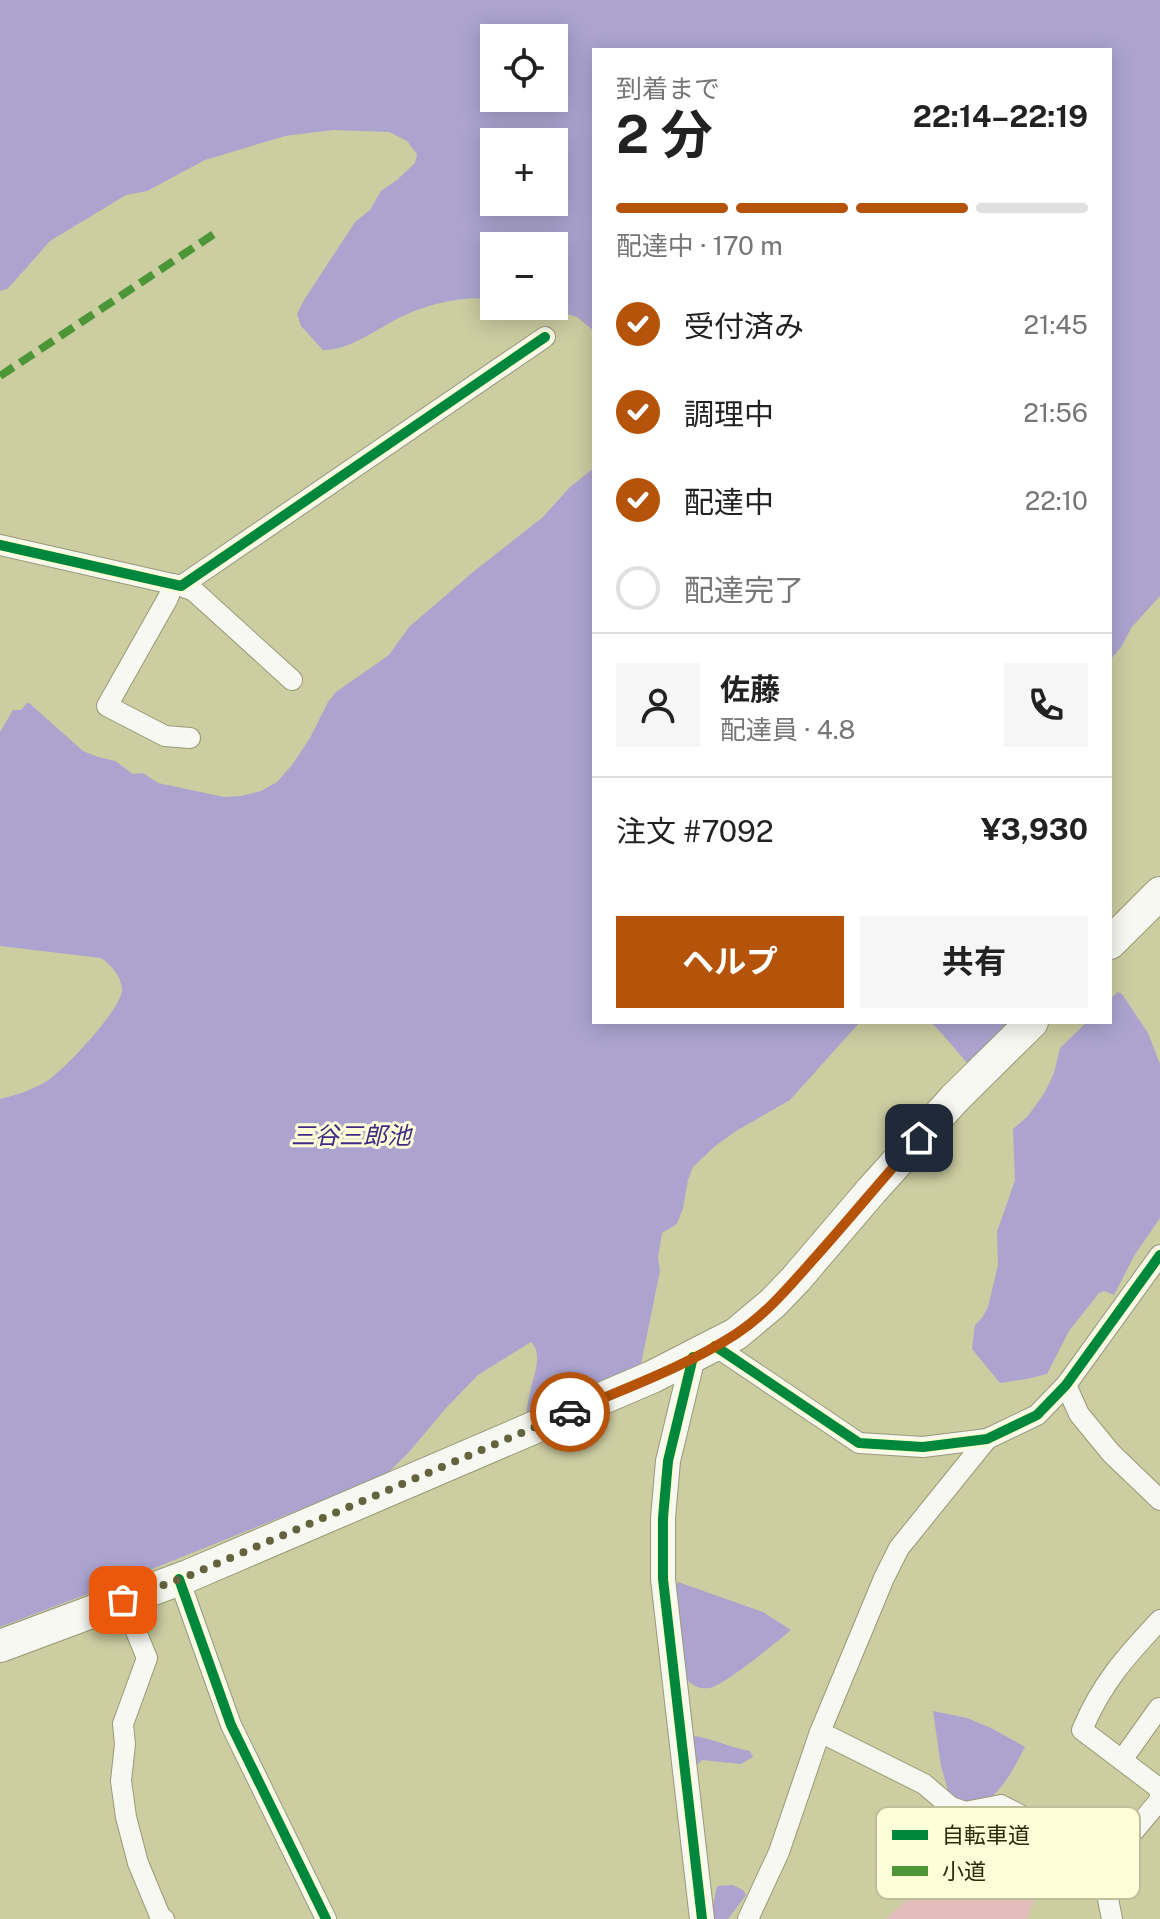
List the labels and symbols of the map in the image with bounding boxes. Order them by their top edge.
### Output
pin [885,1104,953,1172]
water label: 三谷三郎池 [291,1121,413,1149]
courier [530,1372,610,1452]
pin [89,1566,157,1634]
legend [876,1807,1140,1899]
text: 自転車道 [942,1822,1030,1848]
text: 小道 [942,1858,986,1884]

